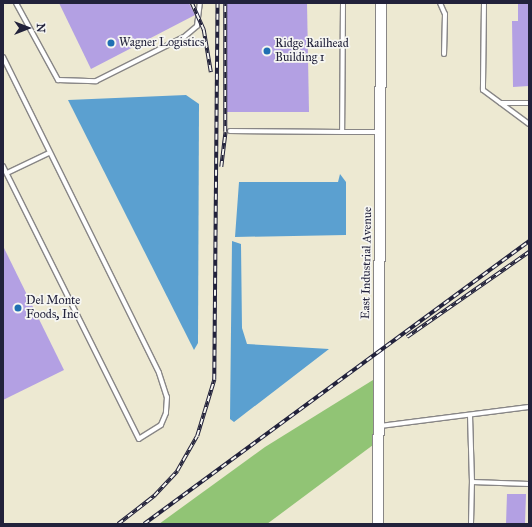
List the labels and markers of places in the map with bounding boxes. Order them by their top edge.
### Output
place label: Wagner Logistics [119,36,204,50]
place label: Ridge Railhead Building 1 [275,37,349,65]
marker: Wagner Logistics [106,38,116,48]
marker: Ridge Railhead Building 1 [262,46,272,56]
place label: Del Monte Foods, Inc [26,294,80,322]
marker: Del Monte Foods, Inc [13,303,23,313]

